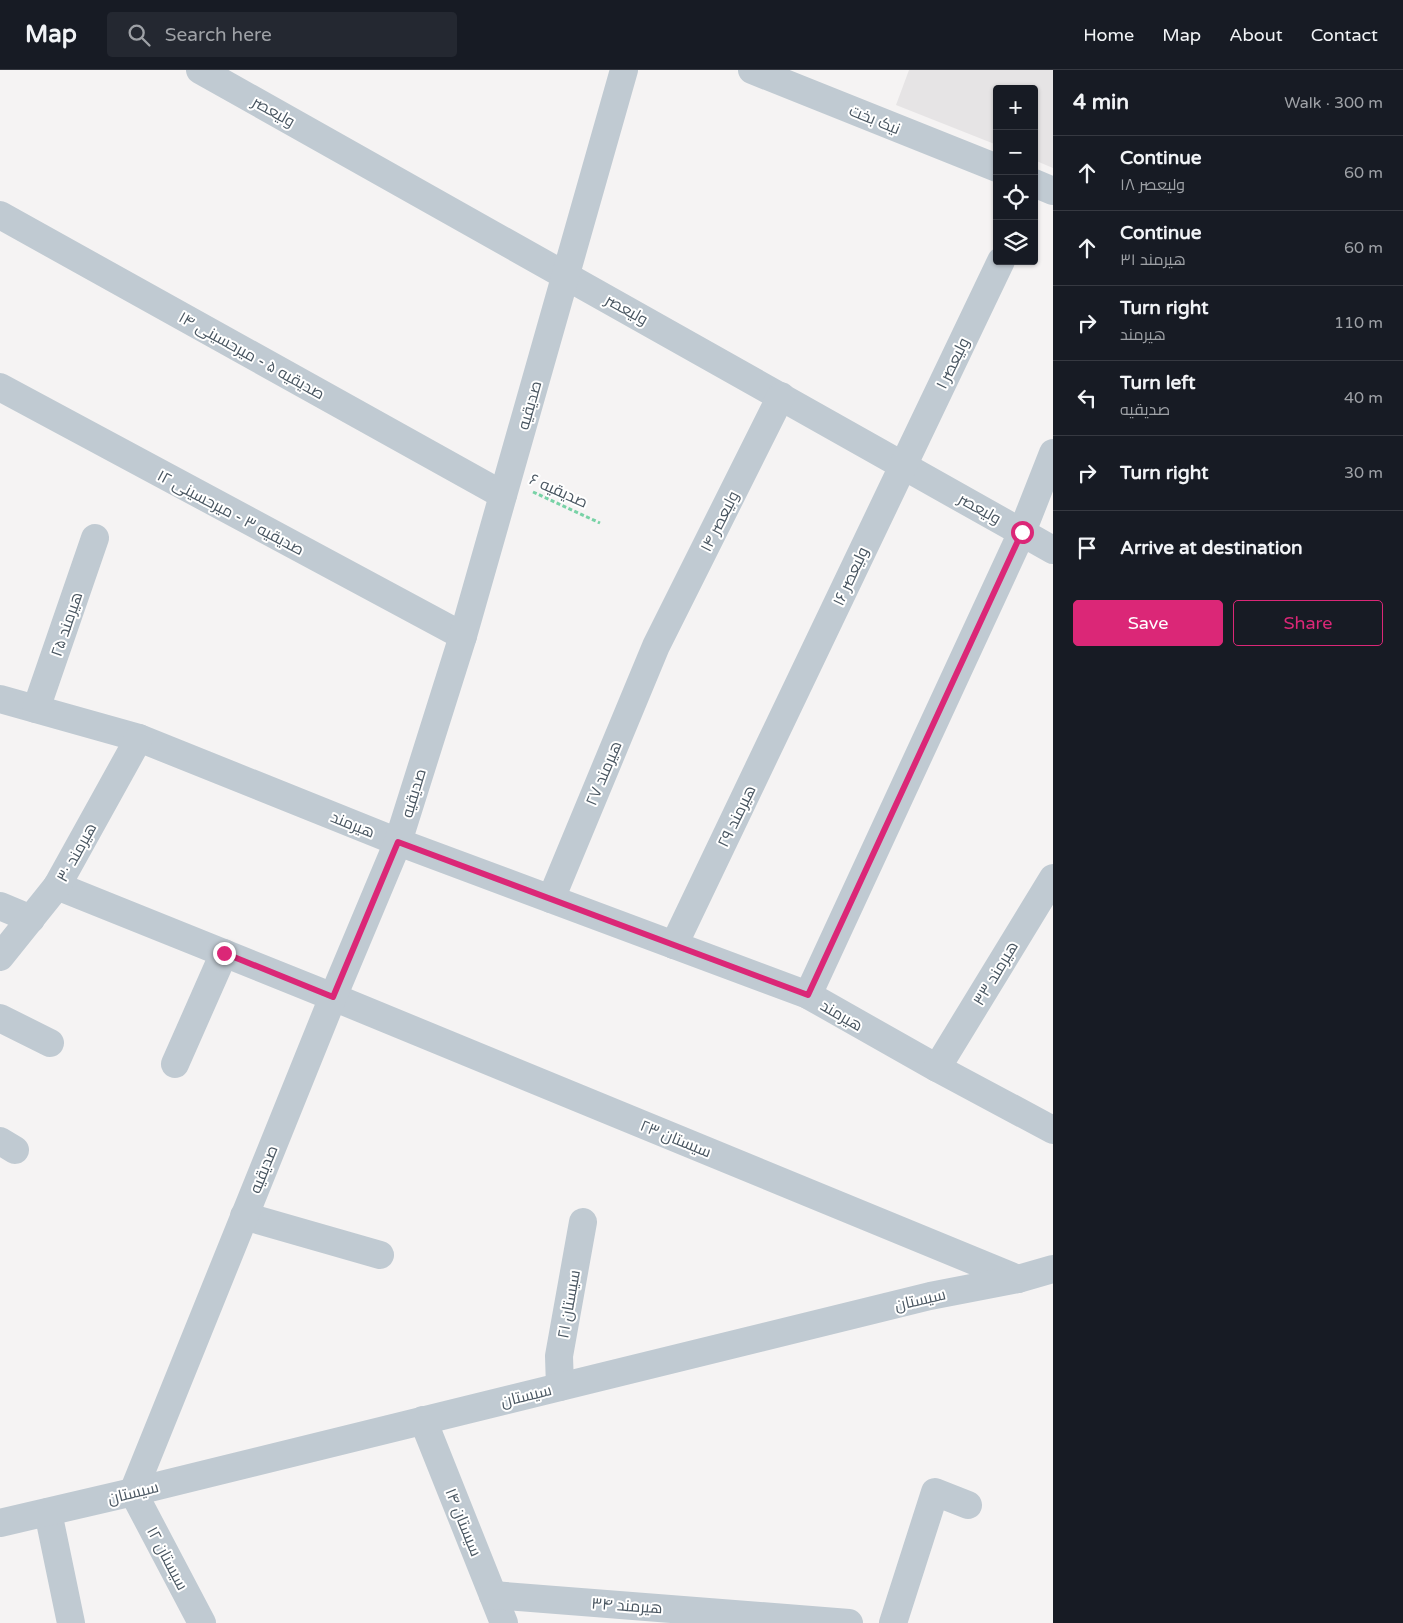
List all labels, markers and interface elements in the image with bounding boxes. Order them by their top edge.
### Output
search box [107,12,457,57]
text: Map [25,20,77,49]
icon: search [125,21,153,49]
text: Search here [165,24,272,46]
text: Home [1083,24,1134,46]
text: Map [1162,24,1201,46]
text: About [1229,24,1283,46]
text: Contact [1311,24,1378,46]
map controls [993,85,1038,265]
button: + [993,85,1038,130]
text: 4 min [1073,90,1129,115]
street label: ولیعصر [248,92,298,132]
text: Walk · 300 m [1284,93,1383,113]
street label: نیک بخت [846,101,903,139]
button: − [993,130,1038,175]
text: Continue [1120,147,1202,169]
icon: ahead [1073,159,1101,187]
text: 60 m [1344,163,1383,183]
button: locate [993,175,1038,220]
text: ولیعصر ۱۸ [1120,175,1185,195]
button: layers [993,220,1038,265]
text: Continue [1120,222,1202,244]
icon: ahead [1073,234,1101,262]
text: 60 m [1344,238,1383,258]
text: هیرمند ۳۱ [1120,250,1186,270]
street label: ولیعصر [601,290,651,330]
text: Turn right [1120,297,1208,319]
street label: صدیقیه ۵ - میرحسینی ۱۴ [175,307,328,404]
icon: right [1073,309,1101,337]
text: 110 m [1334,313,1383,333]
text: هیرمند [1120,325,1166,345]
street label: ولیعصر ۱ [932,334,974,393]
text: Turn left [1120,372,1196,394]
street label: صدیقیه [513,378,546,432]
icon: left [1073,384,1101,412]
text: 40 m [1344,388,1383,408]
text: صدیقیه [1120,400,1170,420]
icon: right [1073,459,1101,487]
text: Turn right [1120,462,1208,484]
text: 30 m [1344,463,1383,483]
street label: صدیقیه ۳ - میرحسینی ۱۲ [154,466,307,560]
street label: صدیقیه ۶ [526,469,591,513]
street label: ولیعصر ۱۴ [696,488,744,555]
street label: ولیعصر [954,489,1004,529]
route start [1011,521,1034,544]
icon: arrive [1073,534,1101,562]
text: Arrive at destination [1120,537,1303,559]
street label: ولیعصر ۱۶ [829,544,873,609]
street label: هیرمند ۲۵ [47,589,87,659]
button: Save [1073,600,1223,646]
button: Share [1233,600,1383,646]
street label: هیرمند ۲۷ [581,738,626,809]
street label: صدیقیه [397,766,431,820]
street label: هیرمند ۲۹ [713,782,761,851]
street label: هیرمند [328,807,378,843]
street label: هیرمند ۳۰ [52,819,101,886]
street label: هیرمند ۳۳ [969,938,1023,1009]
route end [213,942,236,965]
street label: هیرمند [817,996,866,1036]
street label: سیستان ۲۳ [637,1116,714,1162]
street label: صدیقیه [245,1142,283,1196]
street label: سیستان ۲۱ [553,1268,585,1340]
street label: سیستان [893,1284,948,1316]
street label: سیستان [499,1380,554,1412]
street label: سیستان [106,1477,161,1509]
street label: سیستان ۱۴ [440,1485,486,1559]
street label: سیستان ۱۲ [142,1523,192,1594]
street label: هیرمند ۳۴ [591,1594,663,1618]

